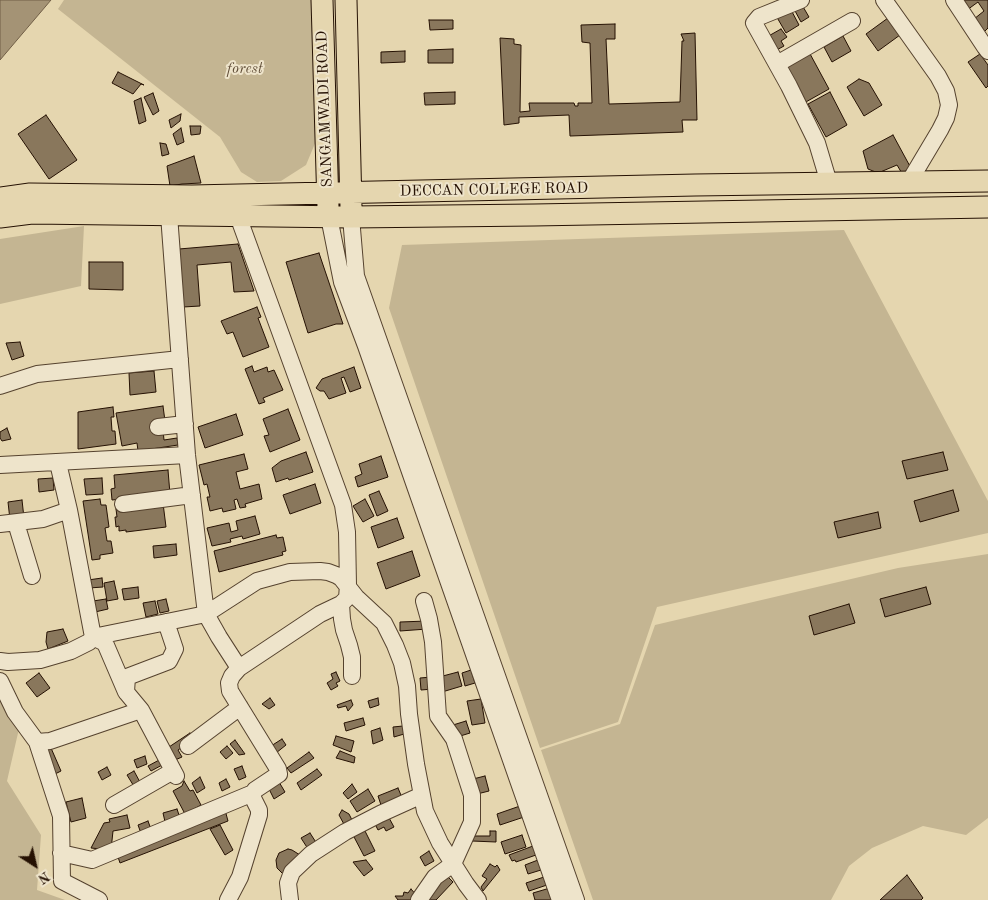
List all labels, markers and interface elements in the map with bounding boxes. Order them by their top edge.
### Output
street label: SANGAMWADI ROAD [313,30,337,188]
park label: forest [227,60,263,78]
street label: DECCAN COLLEGE ROAD [400,179,588,201]
north arrow [10,840,60,890]
text: N [35,868,52,886]

